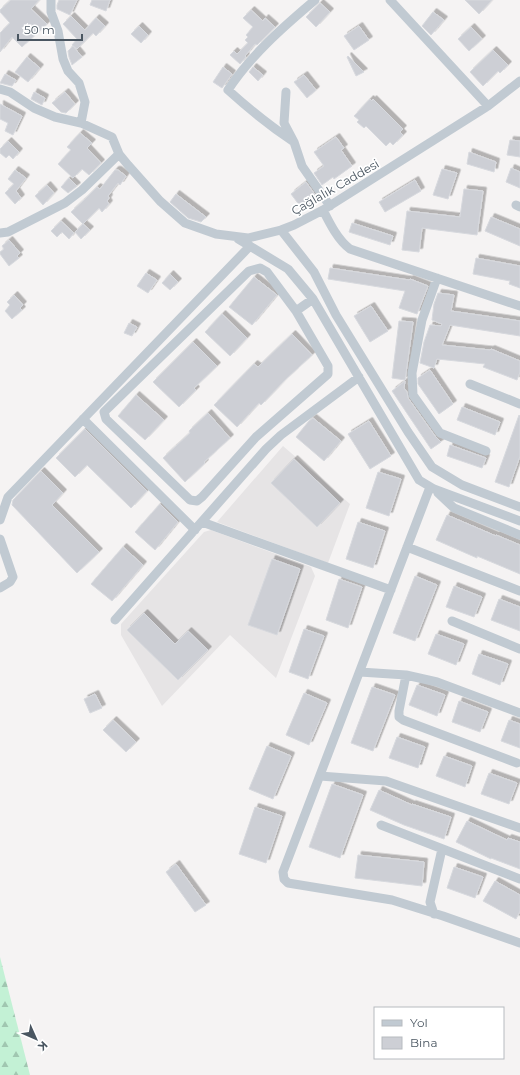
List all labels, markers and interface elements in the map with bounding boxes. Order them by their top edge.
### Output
scale bar [18,16,82,42]
text: 50 m [24,22,55,37]
street label: Çağlalık Caddesi [288,156,382,218]
legend [374,1007,504,1059]
text: Yol [410,1015,428,1030]
north arrow [16,1019,56,1059]
text: Bina [410,1035,437,1050]
text: K [35,1038,51,1055]

